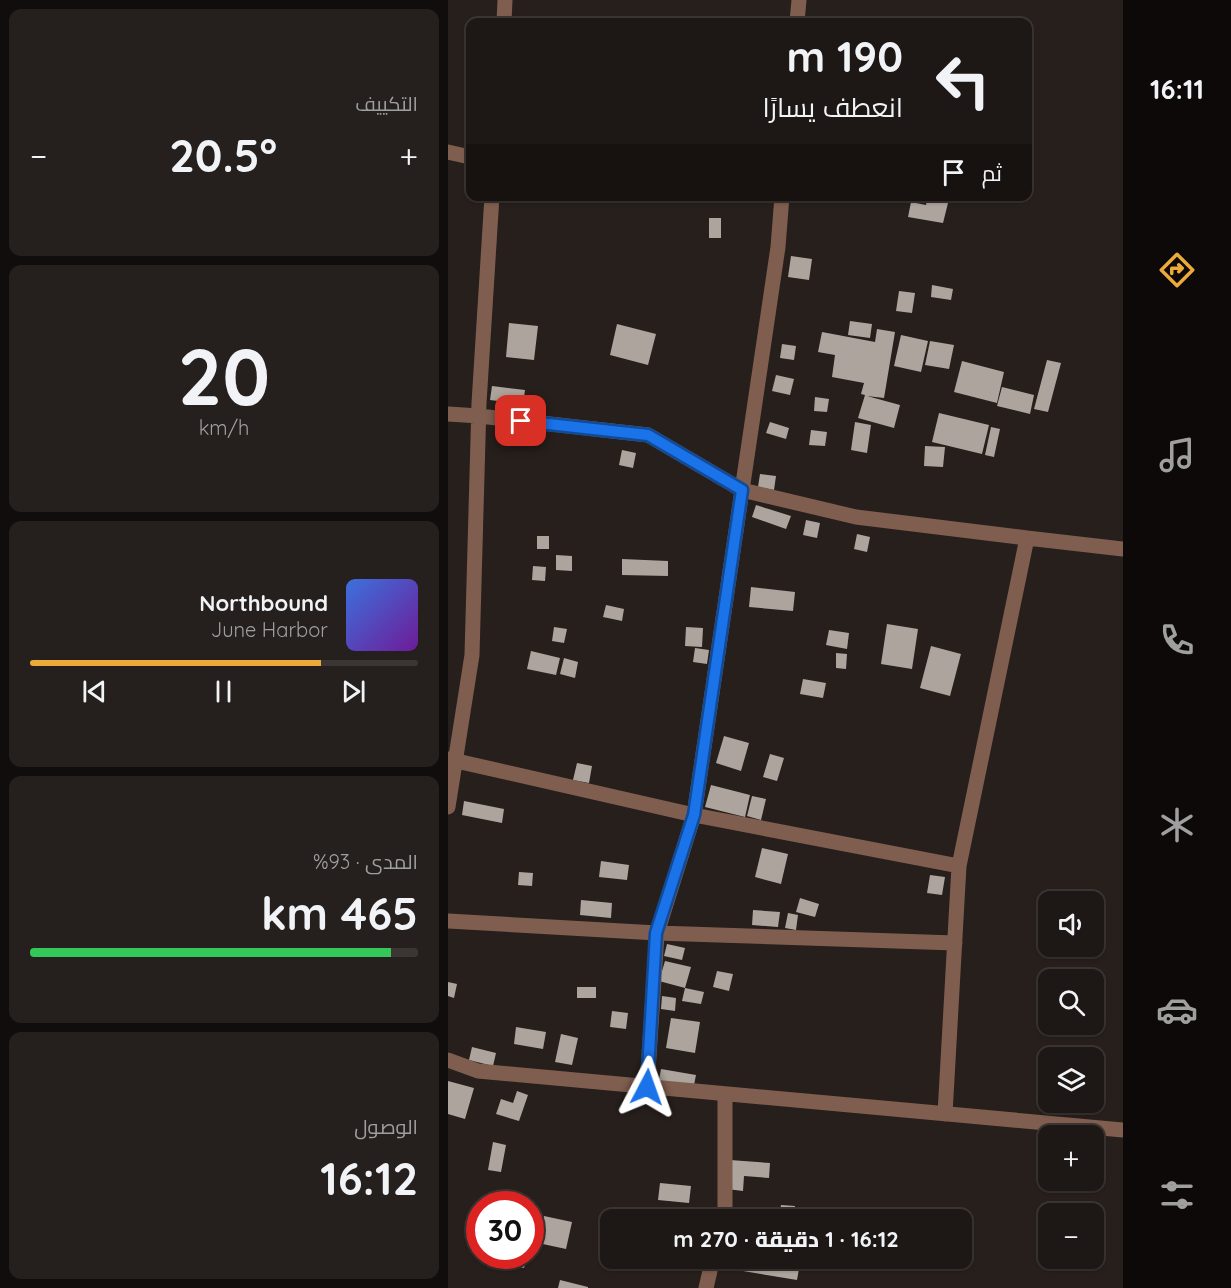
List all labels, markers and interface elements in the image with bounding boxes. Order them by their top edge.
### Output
text: 190 m [787,30,903,83]
icon: left [924,42,1002,120]
text: 16:11 [1150,72,1204,106]
text: انعطف يسارًا [763,90,903,124]
text: التكييف [355,91,418,116]
text: 20.5° [169,127,277,183]
text: − [30,135,47,176]
text: + [399,135,418,176]
icon: arrive [937,156,970,189]
text: ثم [982,159,1002,187]
icon: directions [1156,249,1198,291]
text: 20 [178,327,270,425]
pin [495,395,546,446]
icon: arrive [504,404,537,437]
text: km/h [199,415,249,440]
icon: music [1156,434,1198,476]
text: Northbound [199,589,328,617]
text: June Harbor [211,617,328,642]
icon: phone [1156,619,1198,661]
icon: previous [78,675,111,708]
icon: pause [207,675,240,708]
icon: next [337,675,370,708]
icon: climate [1156,804,1198,846]
text: المدى · 93% [313,849,418,874]
text: 465 km [261,885,418,941]
map controls [1038,891,1104,1269]
button: sound [1038,891,1104,957]
button: search [1038,969,1104,1035]
icon: car [1156,989,1198,1031]
button: layers [1038,1047,1104,1113]
position arrow [615,1055,679,1119]
text: الوصول [354,1114,418,1139]
button: + [1038,1125,1104,1191]
text: 16:12 [320,1150,418,1206]
icon: filters [1156,1174,1198,1216]
speed limit sign: 30 [466,1191,544,1269]
button: − [1038,1203,1104,1269]
text: 16:12 · 1 دقيقة · 270 m [673,1225,899,1253]

